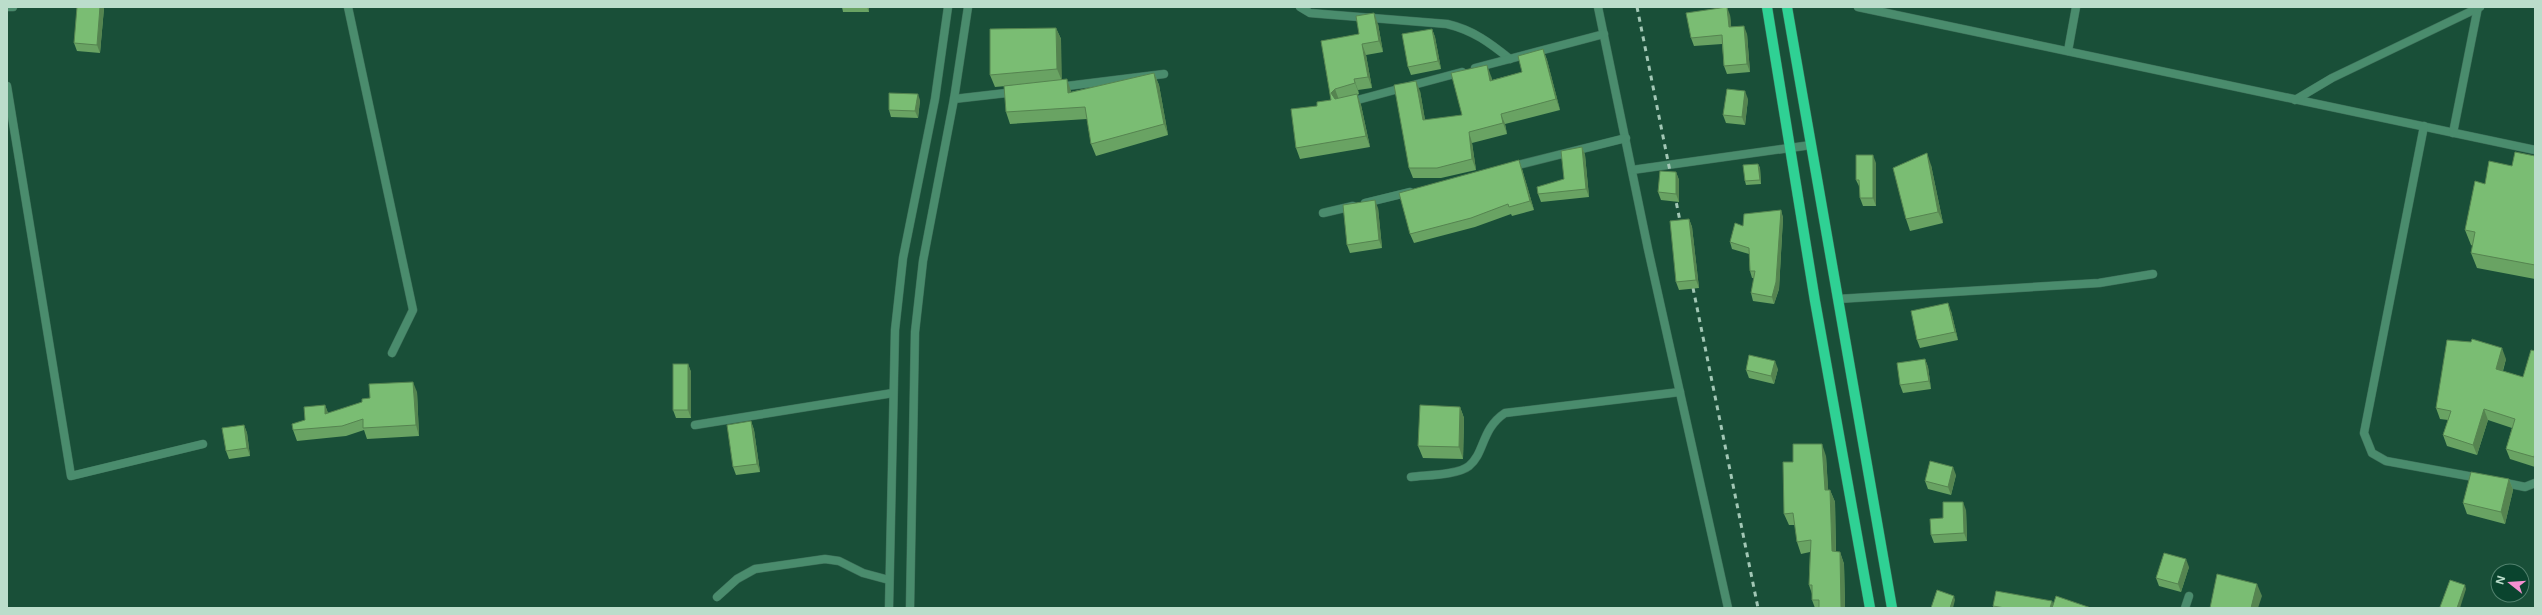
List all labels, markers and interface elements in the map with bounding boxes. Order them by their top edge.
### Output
north arrow [2490,563,2530,603]
text: N [2493,574,2508,586]

